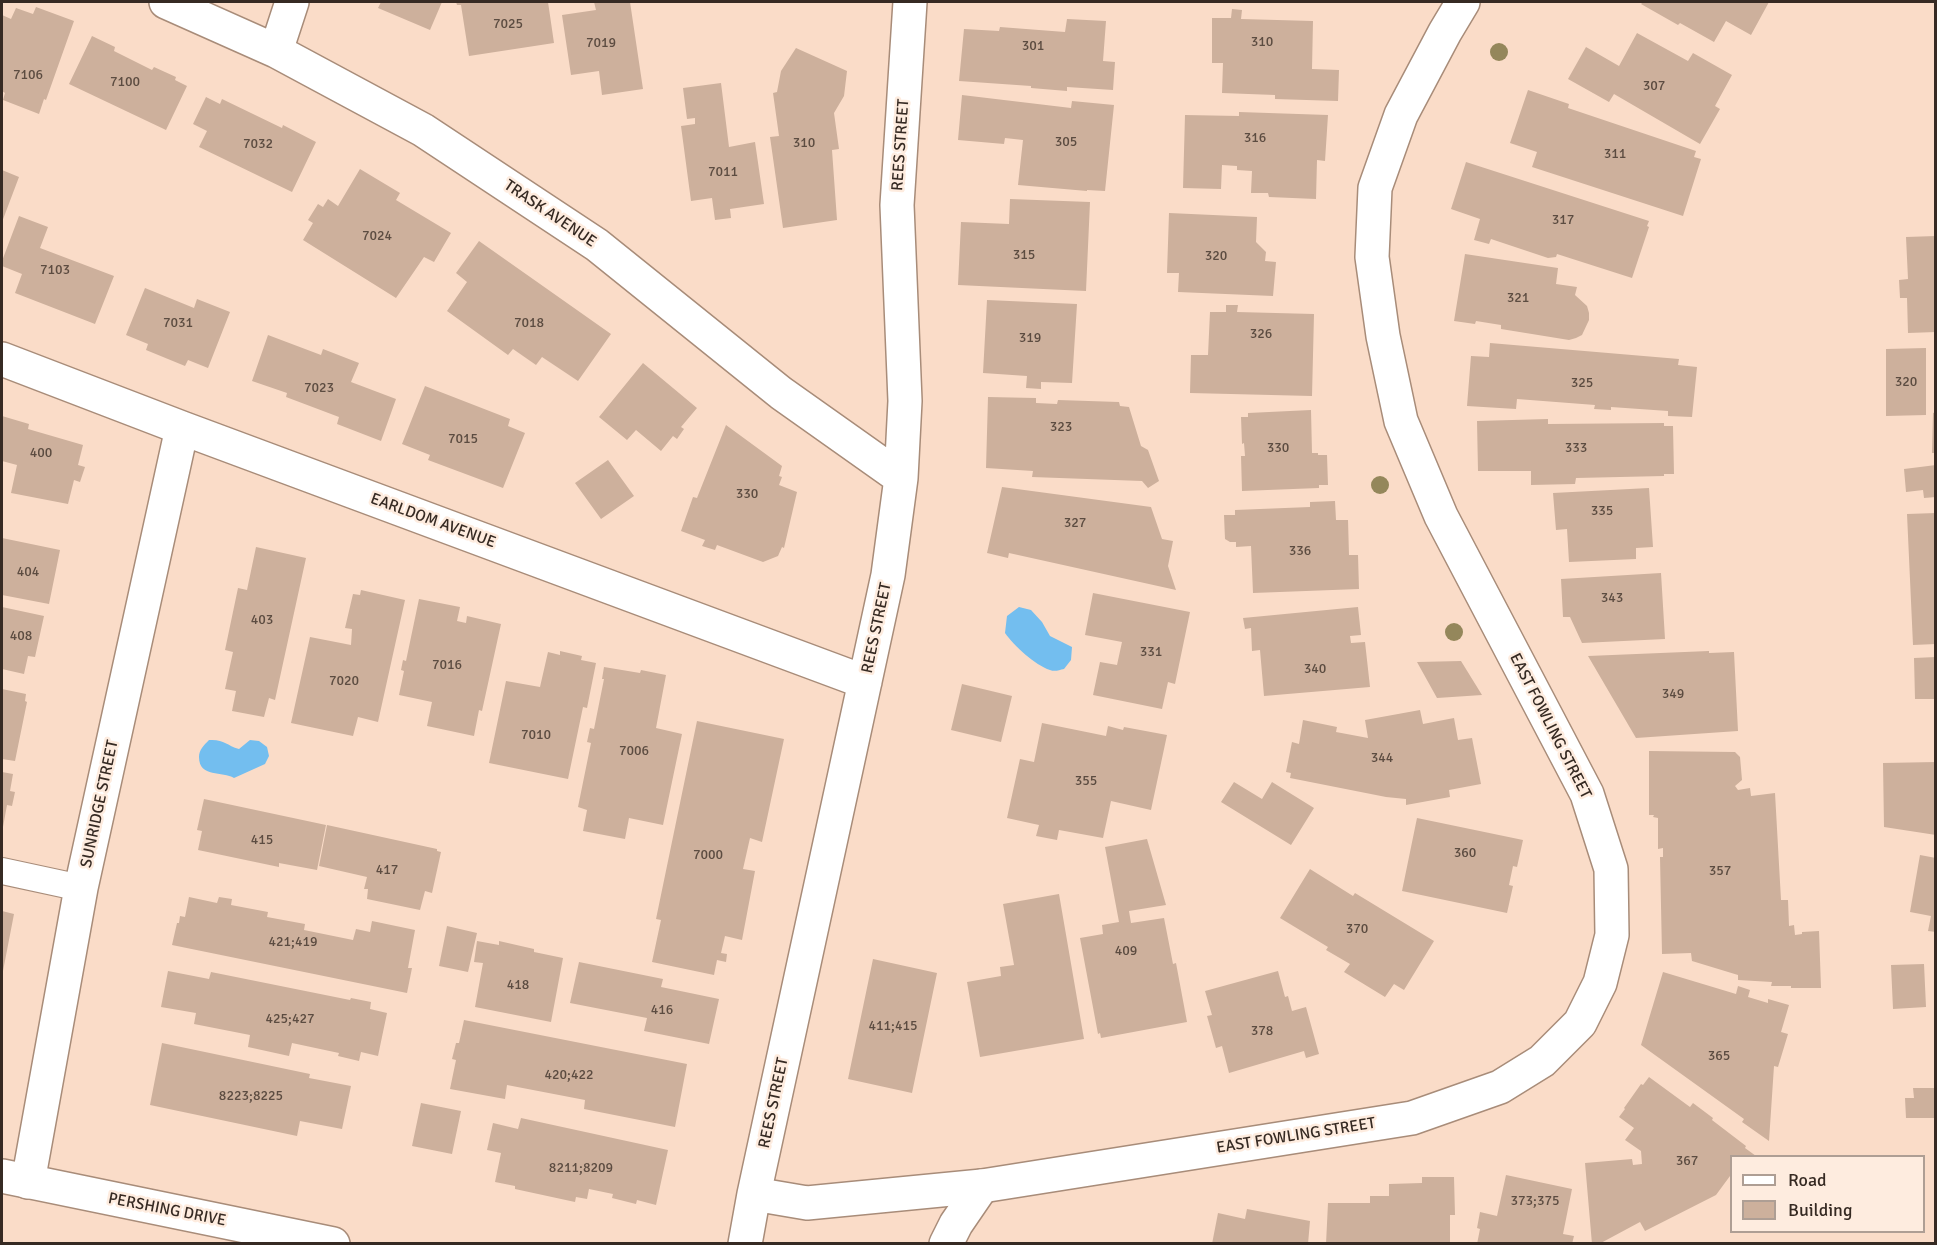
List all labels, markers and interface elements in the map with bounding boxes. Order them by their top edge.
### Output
house number: 7025 [493,16,523,32]
house number: 310 [1251,34,1273,50]
house number: 7019 [586,35,616,51]
house number: 301 [1022,38,1044,54]
house number: 7106 [13,67,43,83]
house number: 7100 [110,74,140,90]
house number: 307 [1643,78,1665,94]
street label: REES STREET [888,98,914,192]
house number: 316 [1244,130,1266,146]
house number: 305 [1055,134,1077,150]
house number: 310 [793,135,815,151]
house number: 7032 [243,136,273,152]
house number: 311 [1604,146,1626,162]
house number: 7011 [708,164,738,180]
street label: TRASK AVENUE [500,176,600,252]
house number: 317 [1552,212,1574,228]
house number: 7024 [362,228,392,244]
house number: 315 [1013,247,1035,263]
house number: 320 [1205,248,1227,264]
house number: 7103 [40,262,70,278]
house number: 321 [1507,290,1529,306]
house number: 7031 [163,315,193,331]
house number: 7018 [514,315,544,331]
house number: 326 [1250,326,1272,342]
house number: 319 [1019,330,1041,346]
house number: 320 [1895,374,1917,390]
house number: 325 [1571,375,1593,391]
house number: 7023 [304,380,334,396]
house number: 323 [1050,419,1072,435]
house number: 7015 [448,431,478,447]
house number: 330 [1267,440,1289,456]
house number: 333 [1565,440,1587,456]
house number: 400 [30,445,52,461]
house number: 330 [736,486,758,502]
street label: EARLDOM AVENUE [368,489,498,553]
house number: 335 [1591,503,1613,519]
house number: 327 [1064,515,1086,531]
house number: 336 [1289,543,1311,559]
house number: 404 [17,564,39,580]
street label: REES STREET [858,581,896,675]
house number: 343 [1601,590,1623,606]
house number: 403 [251,612,273,628]
house number: 408 [10,628,32,644]
house number: 331 [1140,644,1162,660]
street label: EAST FOWLING STREET [1505,650,1595,802]
house number: 7016 [432,657,462,673]
house number: 340 [1304,661,1326,677]
house number: 7020 [329,673,359,689]
house number: 349 [1662,686,1684,702]
house number: 7010 [521,727,551,743]
street label: SUNRIDGE STREET [77,738,123,870]
house number: 7006 [619,743,649,759]
house number: 344 [1371,750,1393,766]
house number: 355 [1075,773,1097,789]
house number: 415 [251,832,273,848]
house number: 360 [1454,845,1476,861]
house number: 7000 [693,847,723,863]
house number: 417 [376,862,398,878]
house number: 357 [1709,863,1731,879]
house number: 370 [1346,921,1368,937]
house number: 421;419 [268,934,318,950]
house number: 409 [1115,943,1137,959]
house number: 418 [507,977,529,993]
house number: 416 [651,1002,673,1018]
house number: 425;427 [265,1011,315,1027]
house number: 411;415 [868,1018,918,1034]
house number: 378 [1251,1023,1273,1039]
house number: 365 [1708,1048,1730,1064]
street label: REES STREET [755,1056,793,1150]
house number: 420;422 [544,1067,594,1083]
house number: 8223;8225 [219,1088,283,1104]
street label: EAST FOWLING STREET [1215,1114,1377,1158]
house number: 367 [1676,1153,1698,1169]
legend [1730,1155,1925,1233]
house number: 8211;8209 [549,1160,613,1176]
text: Road [1788,1169,1827,1191]
street label: PERSHING DRIVE [106,1189,228,1231]
house number: 373;375 [1510,1193,1560,1209]
text: Building [1788,1199,1852,1221]

